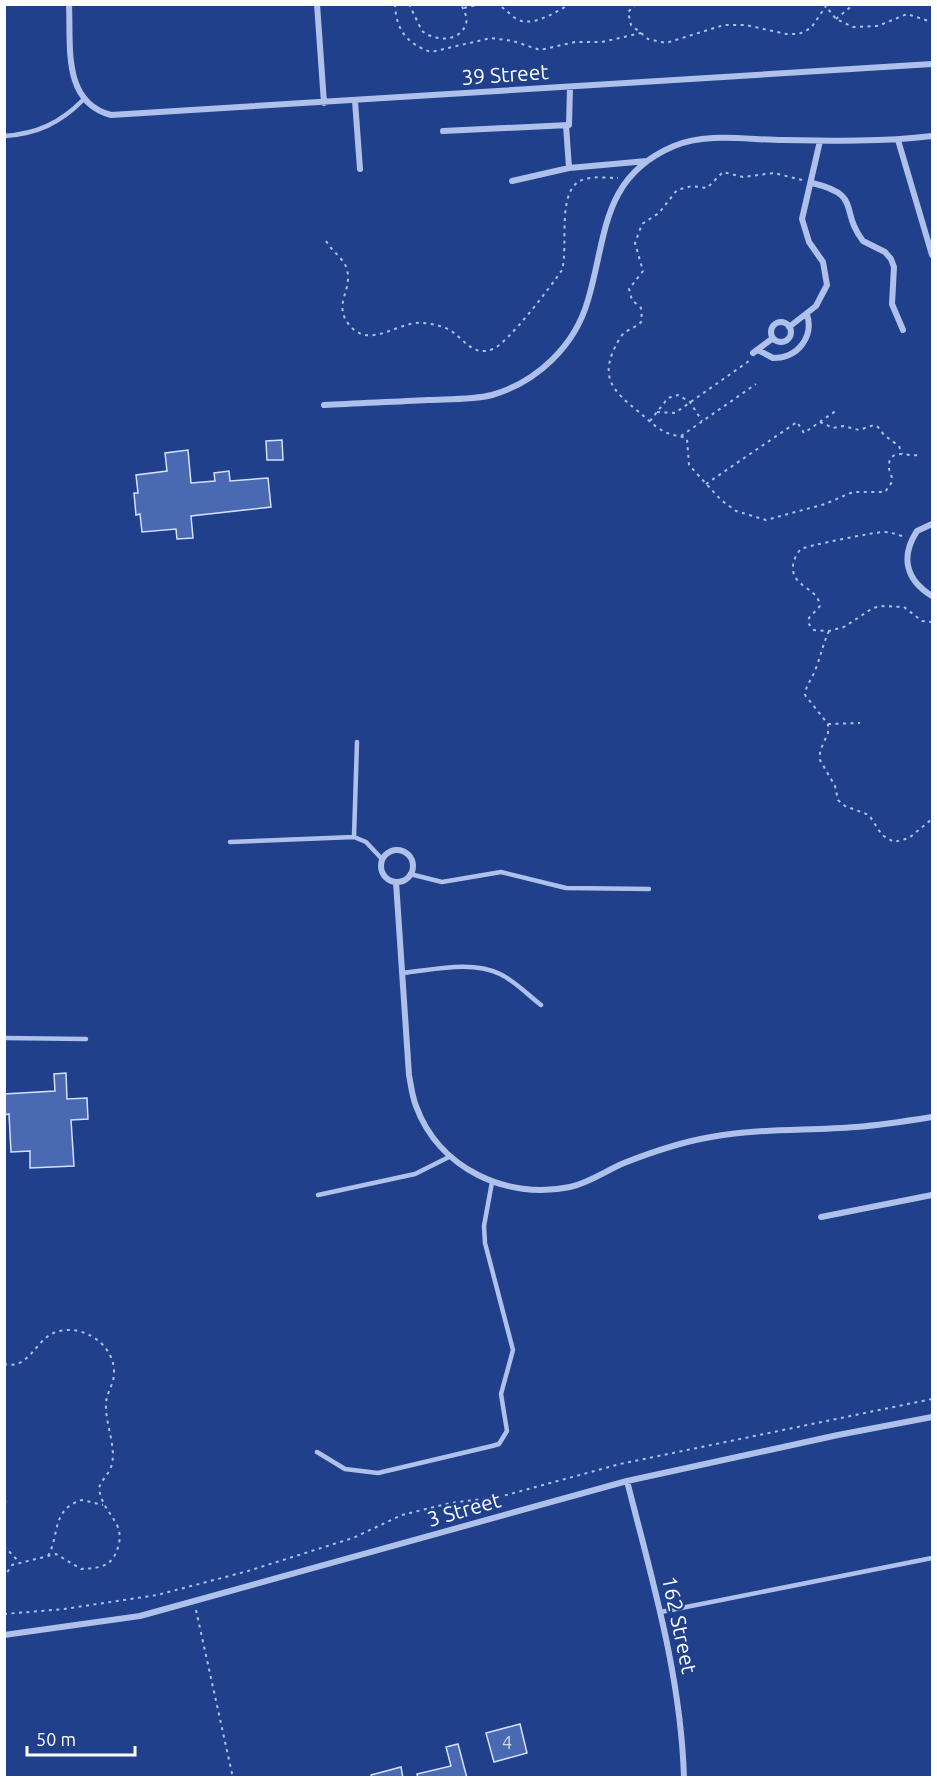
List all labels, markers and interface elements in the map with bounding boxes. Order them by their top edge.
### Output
street label: 39 Street [461,59,549,89]
street label: 3 Street [424,1487,503,1531]
street label: 162 Street [658,1574,702,1676]
scale bar [27,1719,135,1757]
text: 50 m [36,1729,76,1749]
house number: 4 [502,1732,512,1752]

